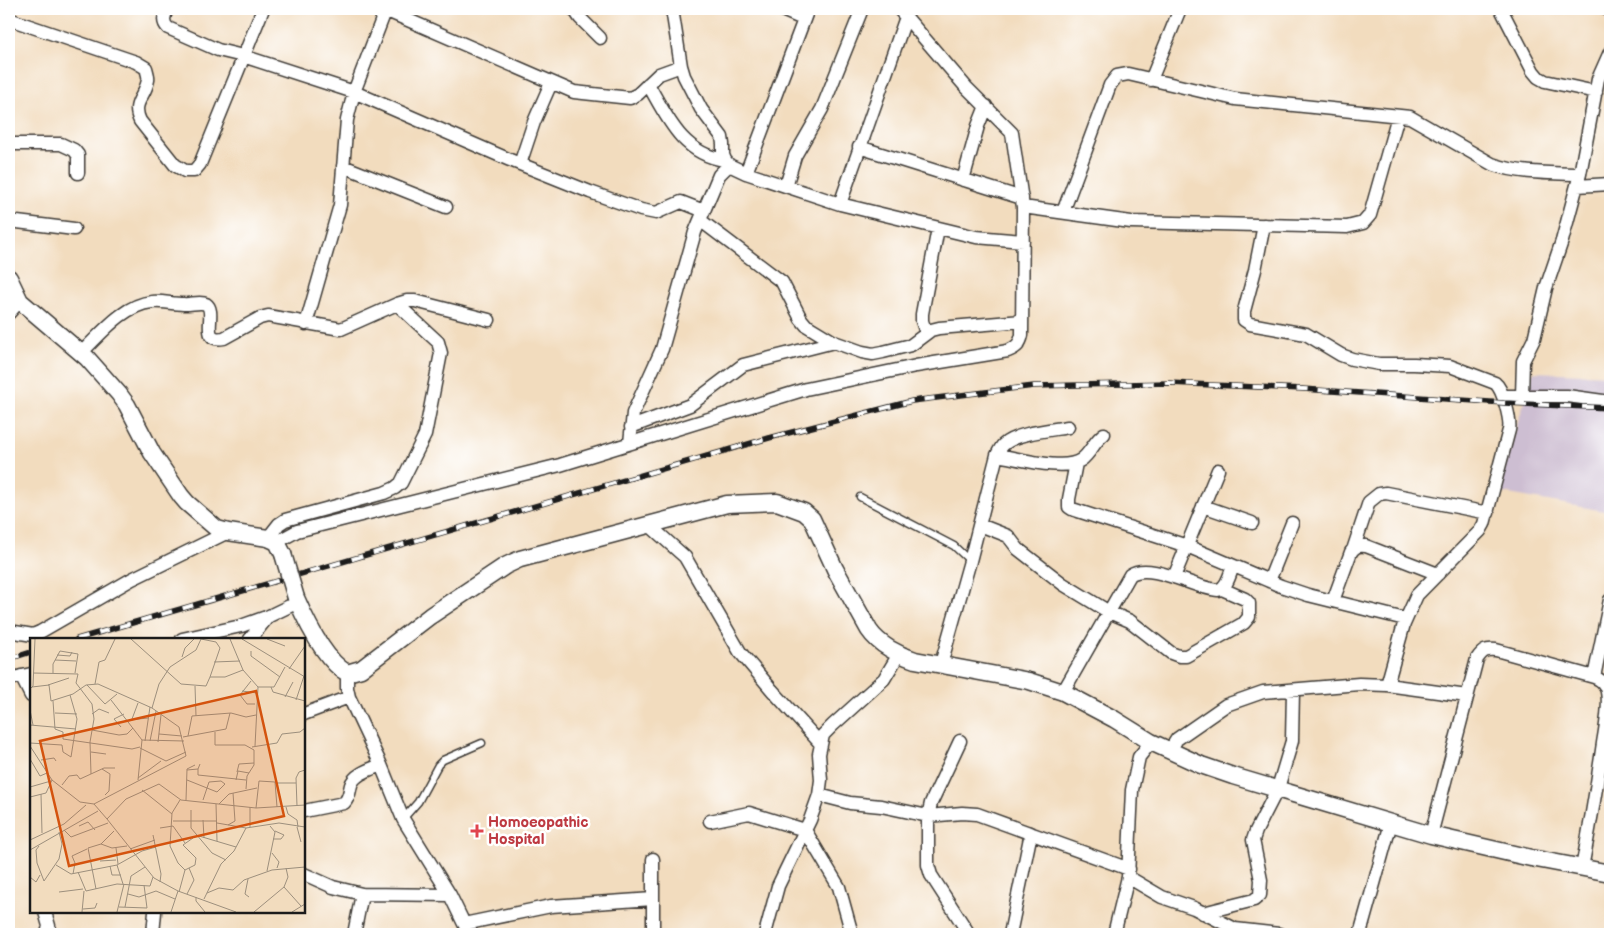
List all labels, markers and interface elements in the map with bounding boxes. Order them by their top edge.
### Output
inset map [30,638,305,913]
place label: Homoeopathic Hospital [488,813,588,849]
marker: Homoeopathic Hospital [470,824,484,838]

